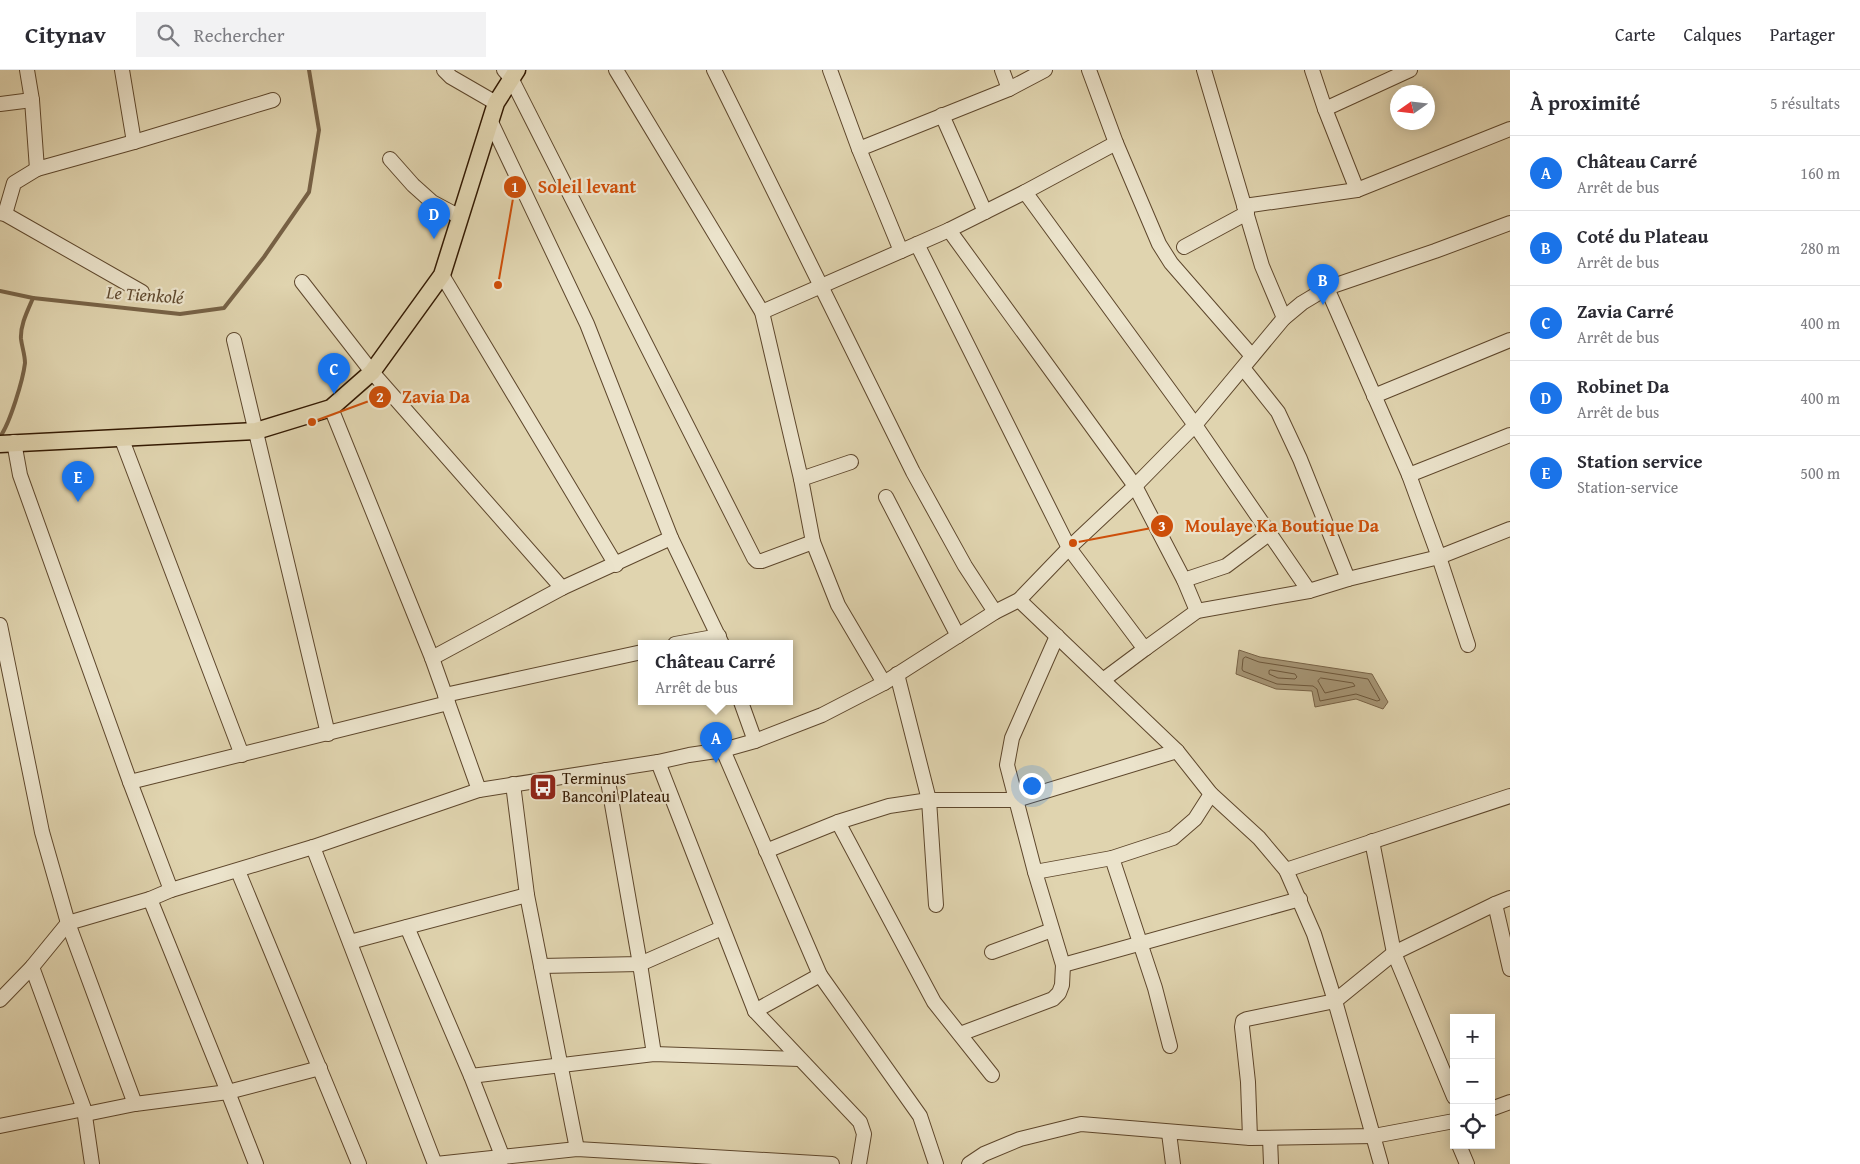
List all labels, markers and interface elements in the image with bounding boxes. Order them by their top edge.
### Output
search box [136,12,486,57]
text: Citynav [25,17,106,52]
icon: search [154,21,182,49]
text: Rechercher [194,21,285,49]
text: Carte [1615,21,1656,48]
text: Calques [1684,21,1742,48]
text: Partager [1770,21,1835,48]
north arrow [1390,85,1435,130]
text: À proximité [1530,87,1640,118]
text: 5 résultats [1770,91,1840,115]
text: Château Carré [1577,147,1697,175]
text: A [1541,161,1551,185]
text: 160 m [1800,161,1840,185]
callout: Soleil levant [502,170,646,203]
text: Soleil levant [538,173,636,200]
text: Arrêt de bus [1577,175,1659,199]
text: 1 [511,176,519,197]
pin: D [418,198,450,239]
text: Coté du Plateau [1577,222,1708,250]
text: B [1541,236,1551,260]
text: 280 m [1800,236,1840,260]
text: Arrêt de bus [1577,250,1659,274]
pin: B [1307,264,1339,305]
water label: Le Tienkolé [105,278,185,311]
text: Zavia Carré [1577,297,1674,325]
text: C [1541,311,1551,335]
text: 400 m [1800,311,1840,335]
text: Arrêt de bus [1577,325,1659,349]
pin: C [318,353,350,394]
text: Robinet Da [1577,372,1669,400]
callout: Zavia Da [367,380,480,413]
text: Zavia Da [402,383,471,410]
text: 2 [376,386,384,407]
text: D [1541,386,1551,410]
text: 400 m [1800,386,1840,410]
text: Arrêt de bus [1577,400,1659,424]
text: Station service [1577,447,1702,475]
pin: E [62,461,94,502]
text: E [1542,461,1550,485]
text: 500 m [1800,461,1840,485]
text: Station-service [1577,475,1678,499]
callout: Moulaye Ka Boutique Da [1150,509,1389,542]
text: Moulaye Ka Boutique Da [1185,512,1380,539]
text: 3 [1158,515,1166,536]
popup [638,640,793,705]
text: Château Carré [655,647,776,675]
text: Arrêt de bus [655,675,738,699]
pin: A [700,722,732,763]
place label: Terminus Banconi Plateau [562,766,670,808]
bus stop icon: Terminus Banconi Plateau [528,772,558,802]
your location [1019,773,1045,799]
map controls [1450,1014,1495,1149]
button: + [1450,1014,1495,1059]
button: − [1450,1059,1495,1104]
button: locate [1450,1104,1495,1149]

